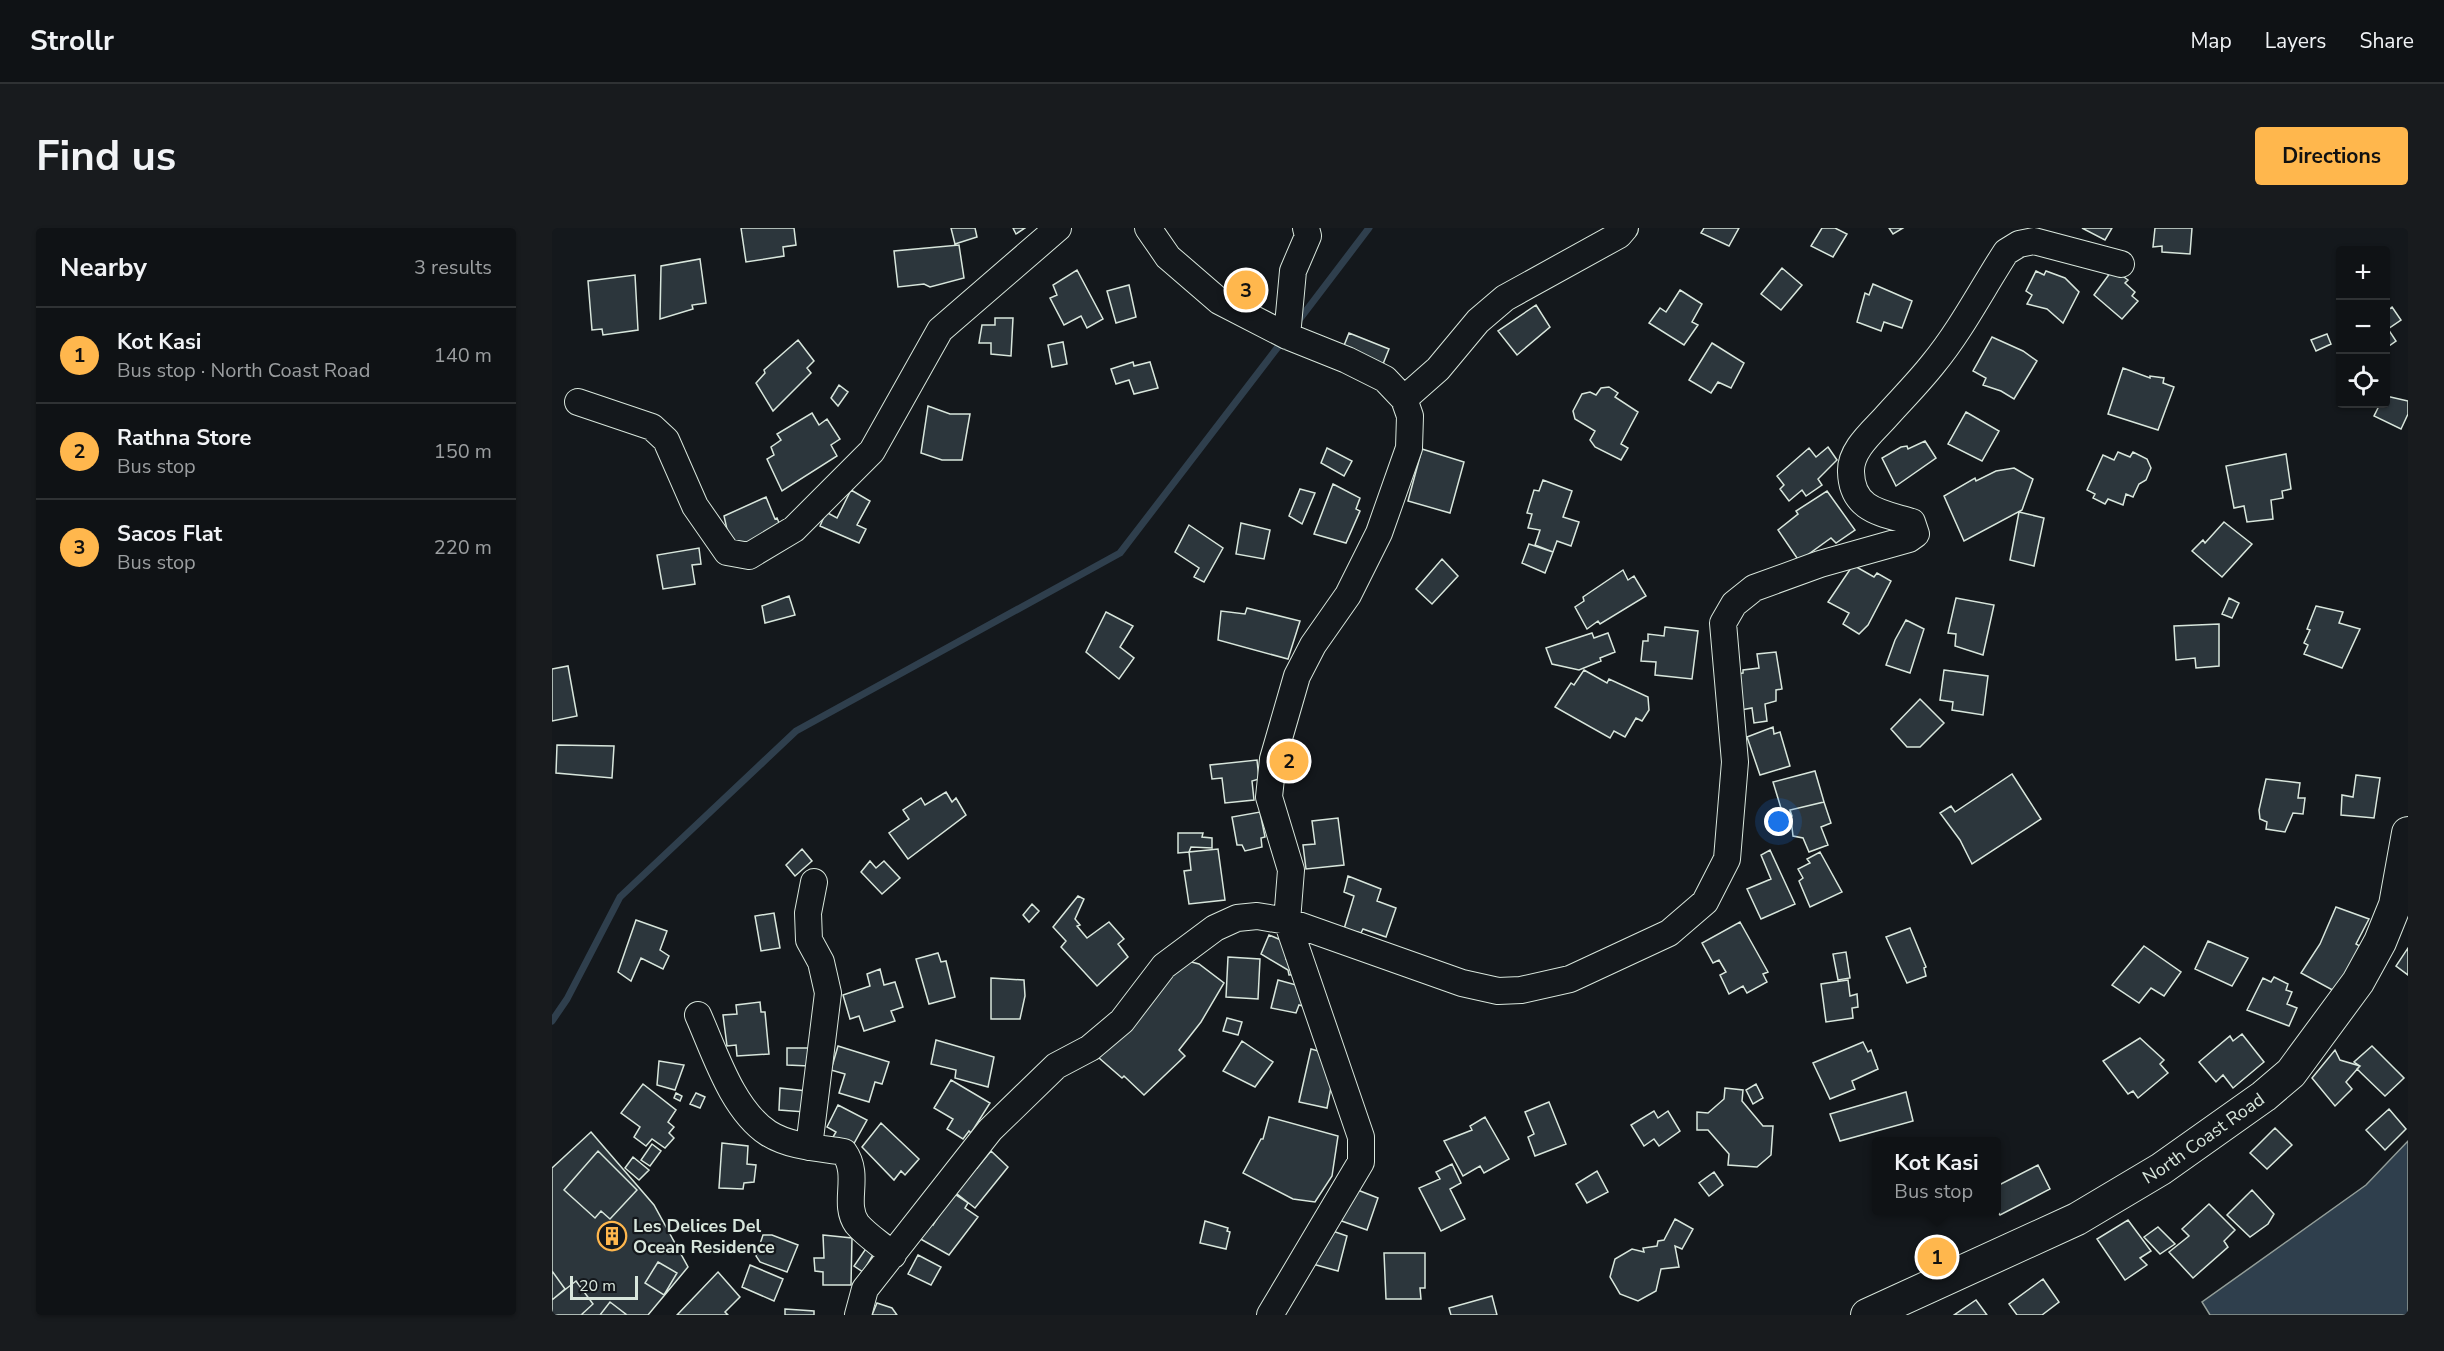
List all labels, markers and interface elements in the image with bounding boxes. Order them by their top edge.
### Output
text: Strollr [30,22,114,60]
text: Map [2190,27,2232,55]
text: Layers [2265,27,2326,55]
text: Share [2359,27,2414,55]
button: Directions [2255,127,2408,185]
text: Find us [36,128,176,185]
map controls [2336,246,2390,408]
button: + [2336,246,2390,300]
text: Nearby [60,250,147,285]
text: 3 results [414,254,492,281]
pin: 3 [1226,268,1266,312]
button: − [2336,300,2390,354]
text: Kot Kasi [117,327,201,357]
text: 1 [74,342,86,369]
text: 140 m [434,342,492,369]
button: locate [2336,354,2390,408]
text: Bus stop · North Coast Road [117,357,370,384]
text: Rathna Store [117,423,251,453]
text: 2 [74,438,86,465]
text: 150 m [434,438,492,465]
text: Bus stop [117,453,196,480]
text: Sacos Flat [117,519,222,549]
text: 3 [74,534,86,561]
text: 220 m [434,534,492,561]
text: Bus stop [117,549,196,576]
pin: 2 [1270,738,1308,784]
your location [1764,807,1793,836]
street label: North Coast Road [2138,1087,2269,1189]
popup [1872,1137,2001,1215]
text: Kot Kasi [1894,1148,1979,1178]
text: Bus stop [1894,1178,1973,1205]
place label: Les Delices Del Ocean Residence [633,1214,775,1259]
building icon: Les Delices Del Ocean Residence [596,1220,628,1252]
pin: 1 [1918,1234,1956,1280]
scale bar [570,1273,638,1300]
text: 20 m [579,1275,616,1297]

